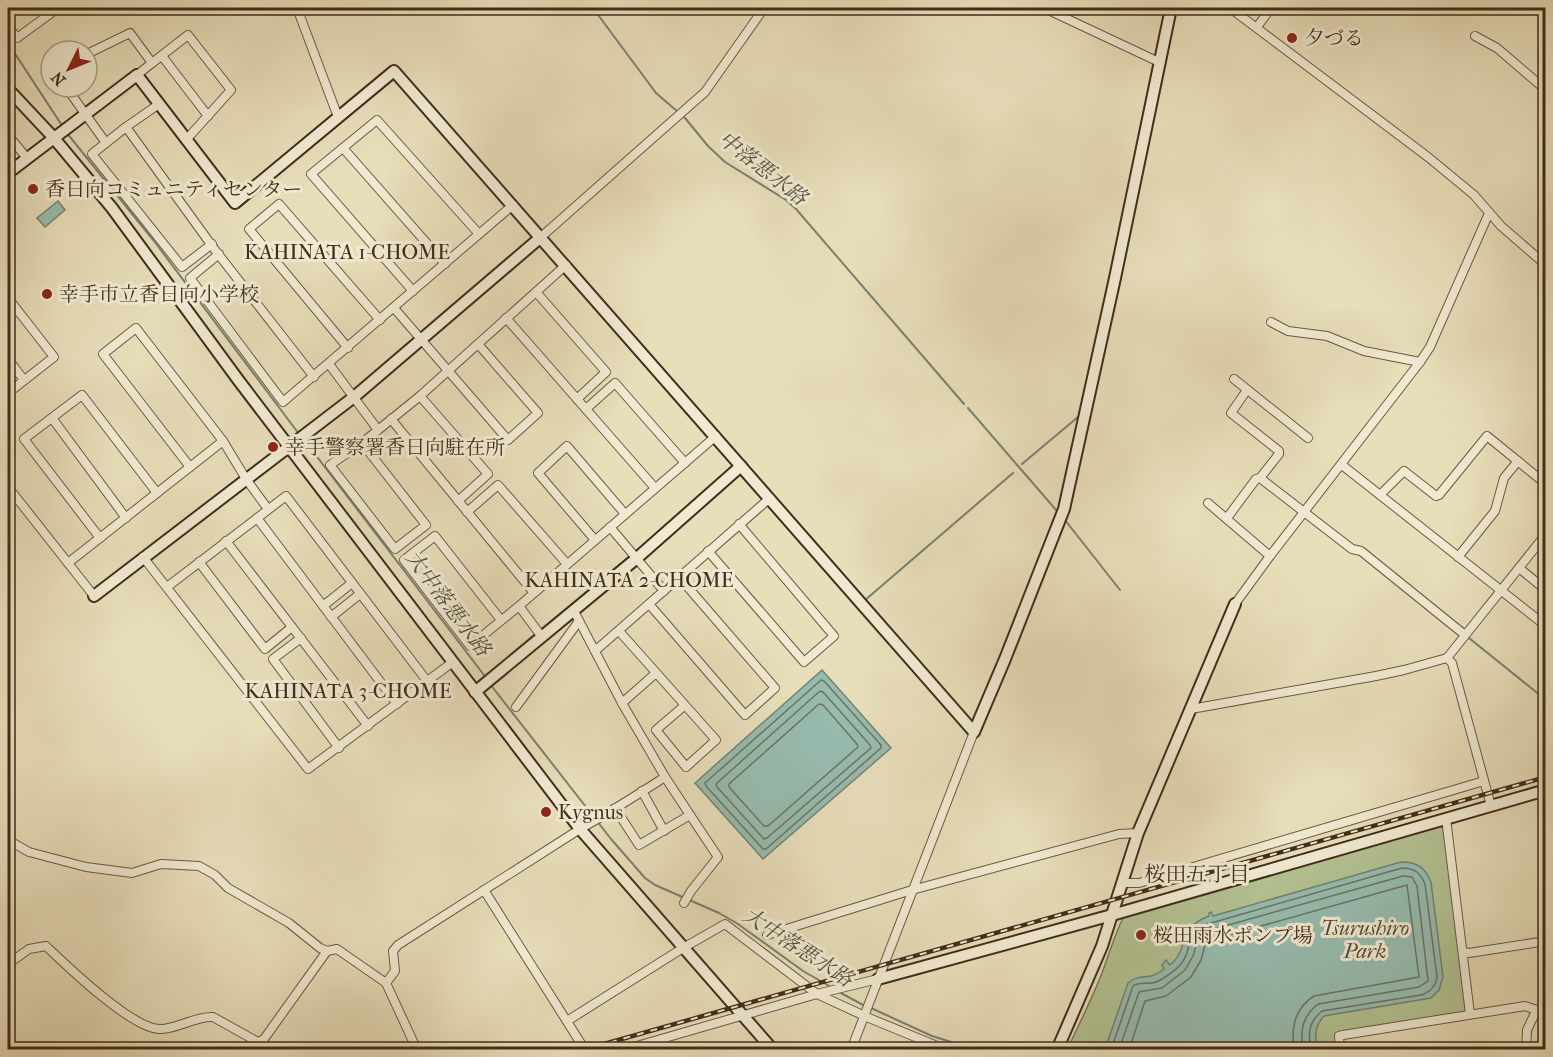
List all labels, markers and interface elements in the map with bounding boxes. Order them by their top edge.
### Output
place label: 夕づる [1304,27,1364,50]
marker: 夕づる [1285,31,1299,45]
north arrow [39,39,99,99]
text: N [47,67,69,90]
water label: 中落悪水路 [714,126,813,211]
place label: 香日向コミュニティセンター [45,178,302,201]
marker: 香日向コミュニティセンター [26,182,40,196]
district label: KAHINATA 1-CHOME [244,240,450,264]
place label: 幸手市立香日向小学校 [59,283,259,306]
marker: 幸手市立香日向小学校 [40,287,54,301]
place label: 幸手警察署香日向駐在所 [285,436,505,459]
marker: 幸手警察署香日向駐在所 [266,440,280,454]
water label: 大中落悪水路 [401,545,497,662]
district label: KAHINATA 2-CHOME [524,568,734,592]
district label: KAHINATA 3-CHOME [244,679,452,703]
place label: Kygnus [558,801,623,824]
marker: Kygnus [539,805,553,819]
district label: 桜田五丁目 [1145,862,1250,886]
water label: 大中落悪水路 [739,903,859,992]
park label: Tsurushiro Park [1321,917,1409,963]
place label: 桜田雨水ポンプ場 [1153,924,1313,947]
marker: 桜田雨水ポンプ場 [1134,928,1148,942]

